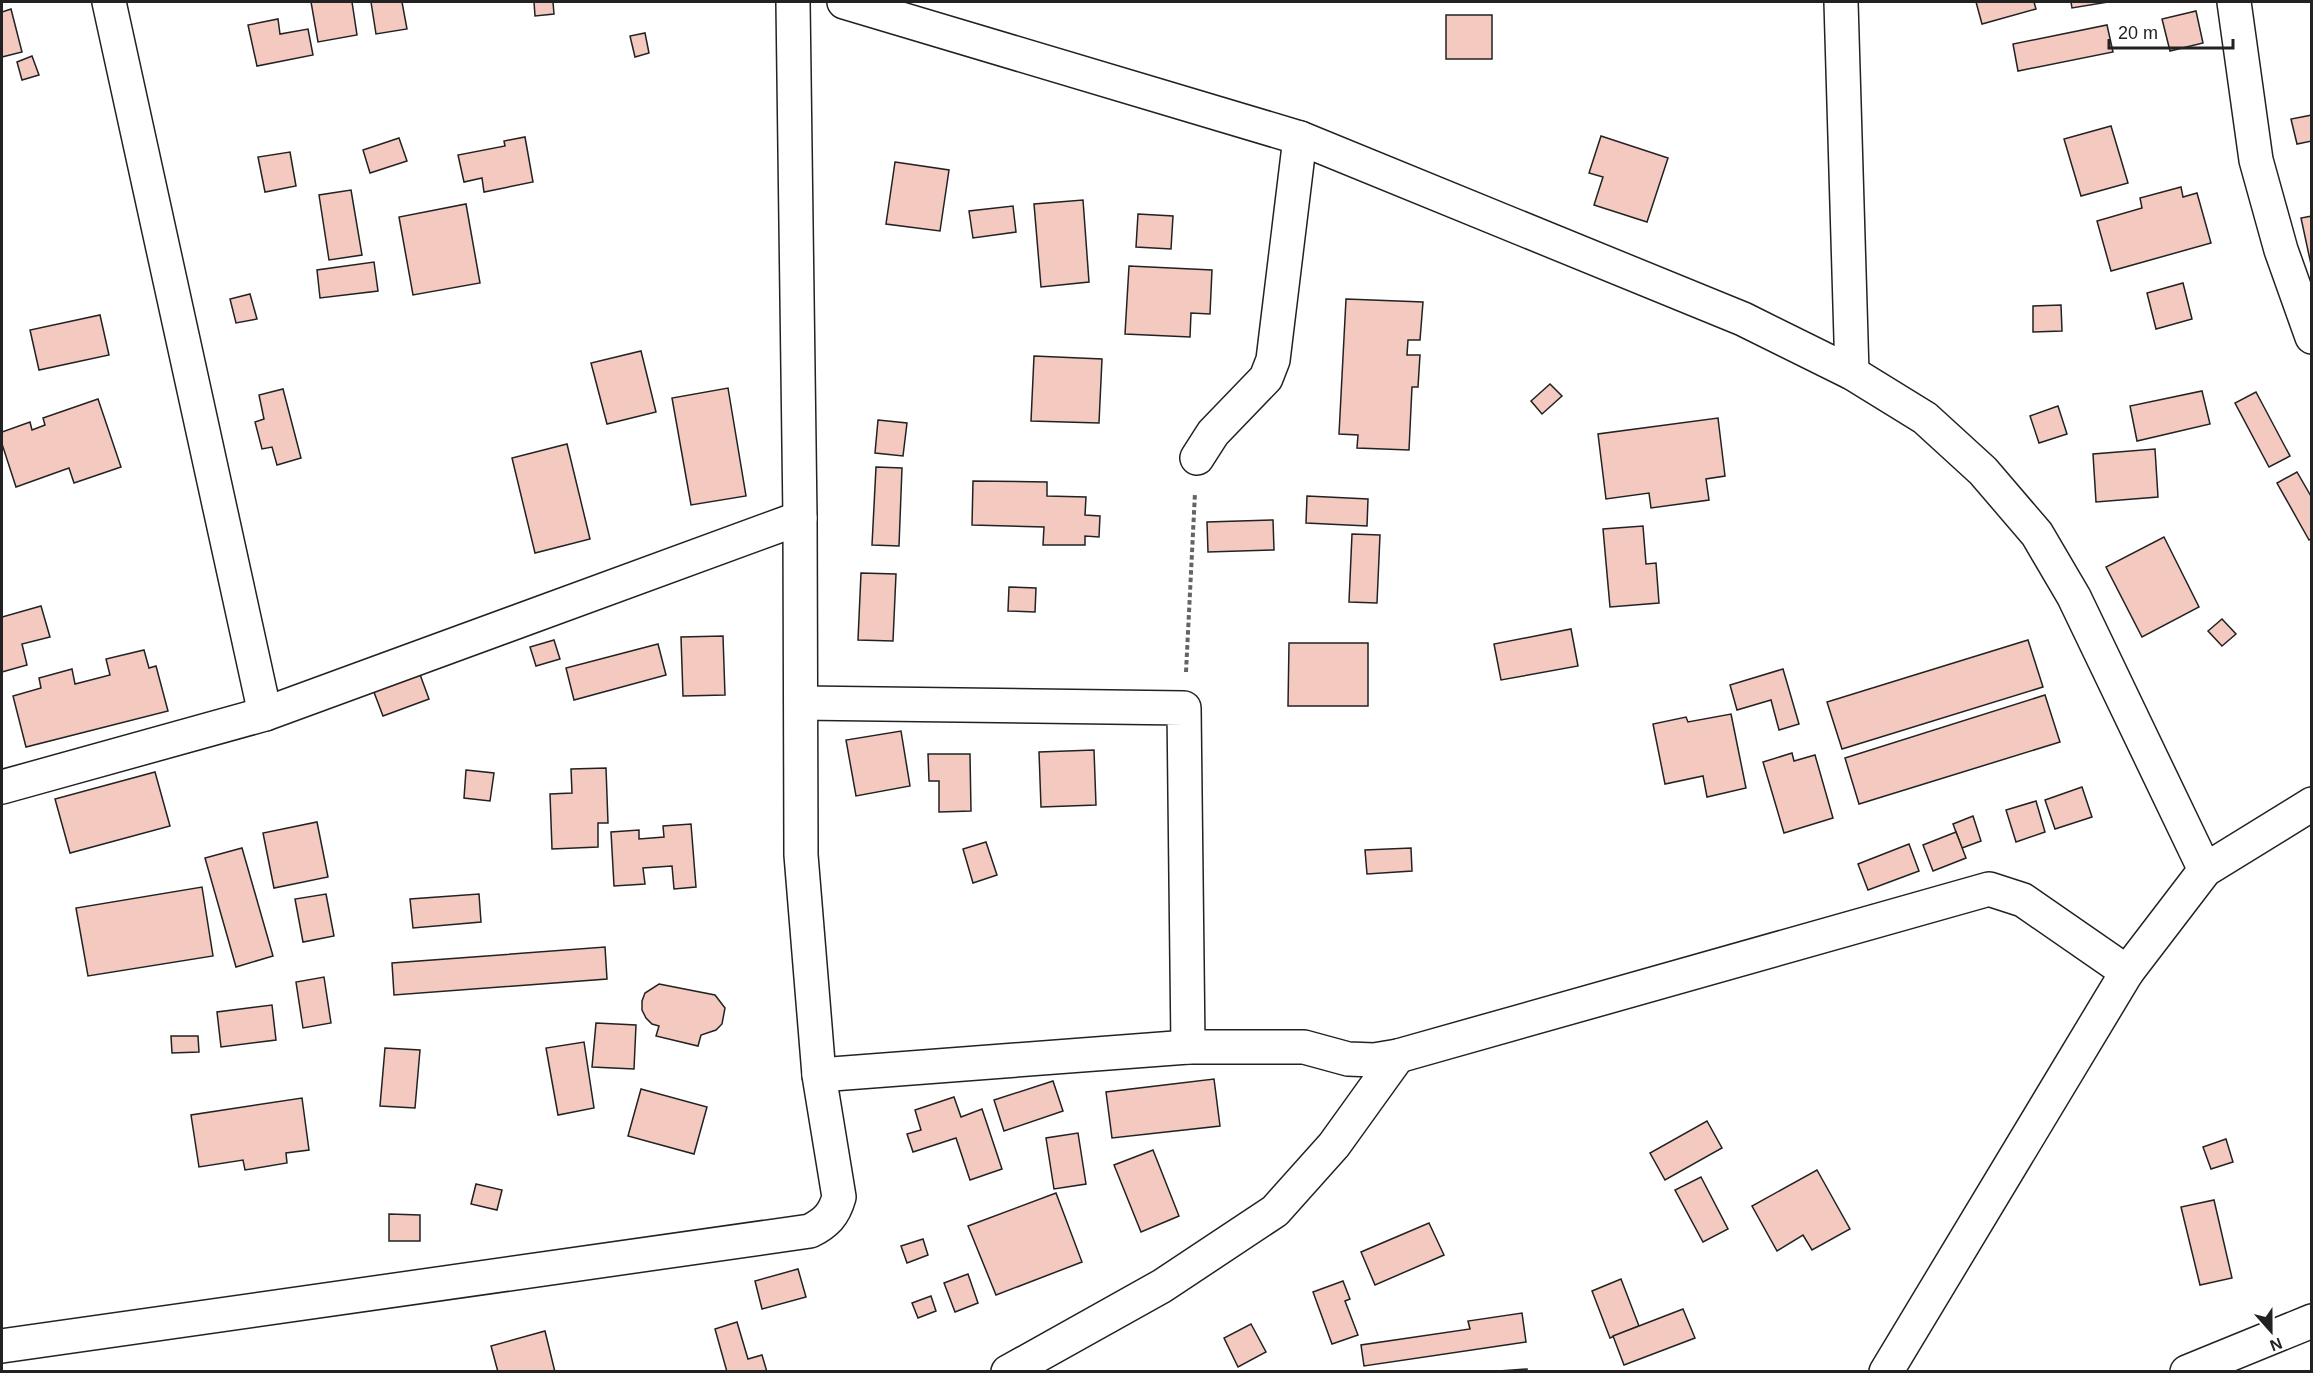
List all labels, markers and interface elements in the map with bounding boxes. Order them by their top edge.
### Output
scale bar [2109,12,2234,50]
text: 20 m [2118,23,2158,43]
north arrow [2241,1301,2301,1361]
text: N [2268,1335,2285,1355]

